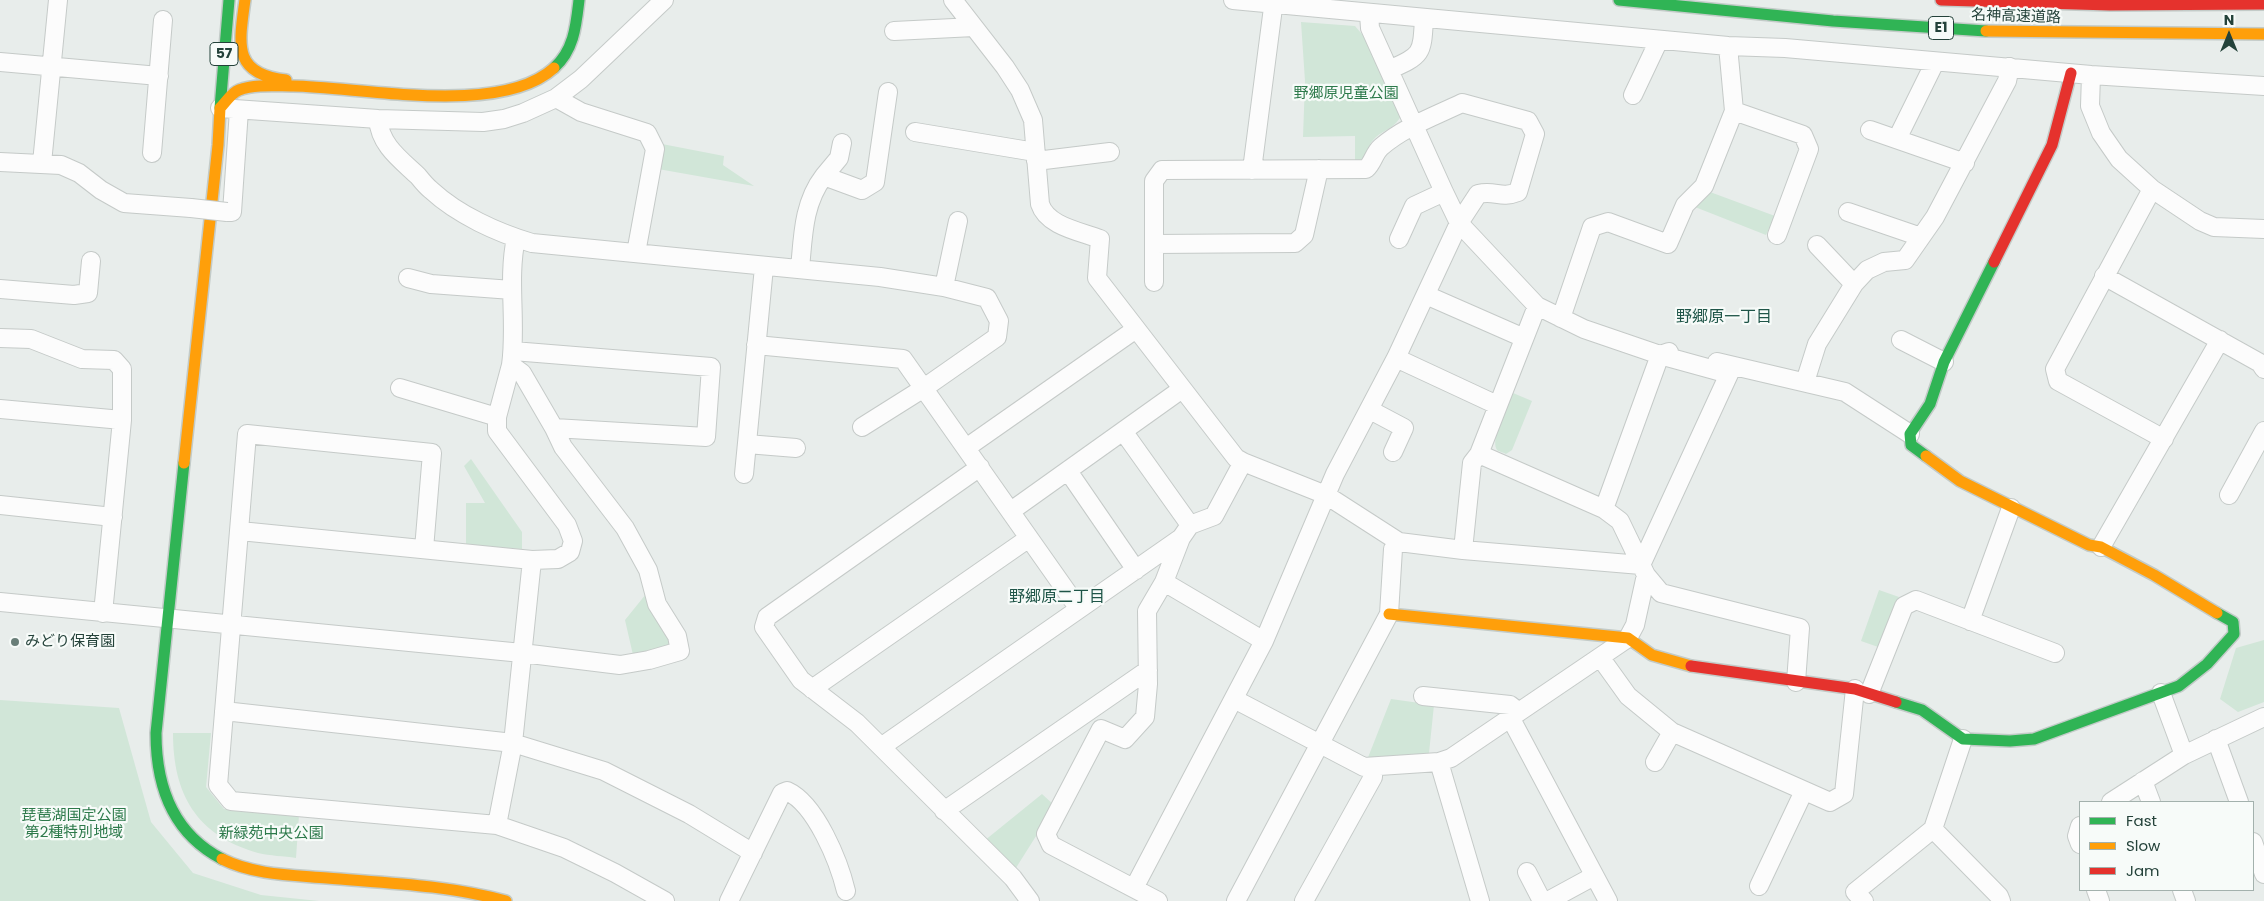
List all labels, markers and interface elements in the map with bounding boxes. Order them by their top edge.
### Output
street label: 名神高速道路 [1971,6,2061,28]
north arrow [2204,10,2254,60]
text: N [2224,10,2234,30]
road number: E1 [1928,16,1954,40]
road number: 57 [210,42,238,66]
park label: 野郷原児童公園 [1294,85,1398,103]
district label: 野郷原一丁目 [1676,308,1772,328]
district label: 野郷原二丁目 [1009,588,1105,608]
place label: みどり保育園 [25,633,115,651]
marker: みどり保育園 [9,636,21,648]
legend [2079,801,2254,891]
park label: 琵琶湖国定公園 第2種特別地域 [22,807,126,842]
text: Fast [2126,810,2157,831]
park label: 新緑苑中央公園 [219,825,323,843]
text: Slow [2126,835,2160,856]
text: Jam [2126,860,2160,881]

